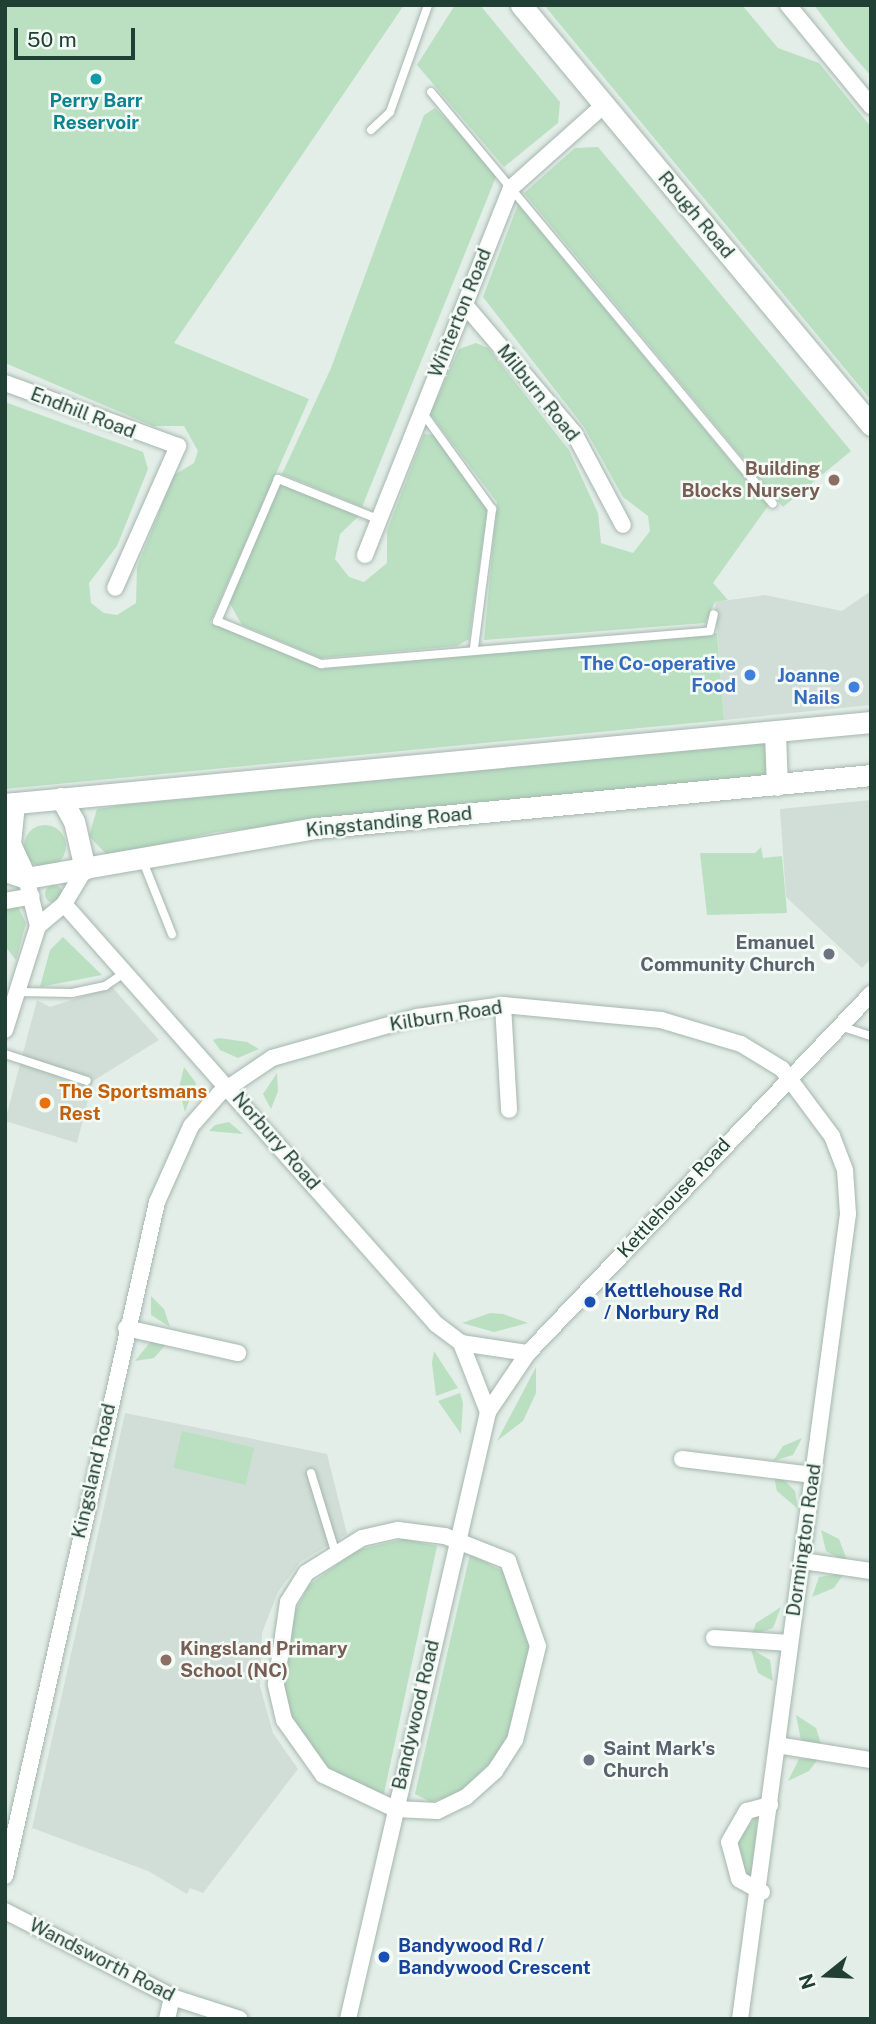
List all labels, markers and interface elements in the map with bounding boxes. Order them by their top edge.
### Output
scale bar [18,14,138,58]
text: 50 m [27,27,77,52]
marker: Perry Barr Reservoir [88,71,104,87]
place label: Perry Barr Reservoir [49,90,143,134]
street label: Rough Road [653,167,739,263]
street label: Winterton Road [424,245,496,381]
street label: Milburn Road [492,340,584,446]
street label: Endhill Road [27,383,139,443]
place label: Building Blocks Nursery [681,458,820,502]
marker: Building Blocks Nursery [826,472,842,488]
place label: The Co-operative Food [580,653,736,697]
place label: Joanne Nails [777,665,840,709]
marker: The Co-operative Food [742,667,758,683]
marker: Joanne Nails [846,679,862,695]
street label: Kingstanding Road [305,802,473,842]
place label: Emanuel Community Church [640,932,815,976]
marker: Emanuel Community Church [821,946,837,962]
street label: Kilburn Road [388,996,504,1036]
place label: The Sportsmans Rest [59,1081,207,1125]
street label: Norbury Road [227,1087,325,1195]
marker: The Sportsmans Rest [37,1095,53,1111]
street label: Kettlehouse Road [613,1133,735,1263]
place label: Kettlehouse Rd / Norbury Rd [604,1280,743,1324]
marker: Kettlehouse Rd / Norbury Rd [582,1294,598,1310]
street label: Kingsland Road [67,1401,121,1541]
street label: Dormington Road [782,1462,826,1618]
place label: Kingsland Primary School (NC) [180,1638,348,1682]
street label: Bandywood Road [388,1638,444,1792]
marker: Kingsland Primary School (NC) [158,1652,174,1668]
place label: Saint Mark's Church [603,1738,715,1782]
marker: Saint Mark's Church [581,1752,597,1768]
street label: Wandsworth Road [25,1913,179,2007]
place label: Bandywood Rd / Bandywood Crescent [398,1935,591,1979]
north arrow [792,1940,862,2010]
marker: Bandywood Rd / Bandywood Crescent [376,1949,392,1965]
text: N [794,1971,820,1992]

